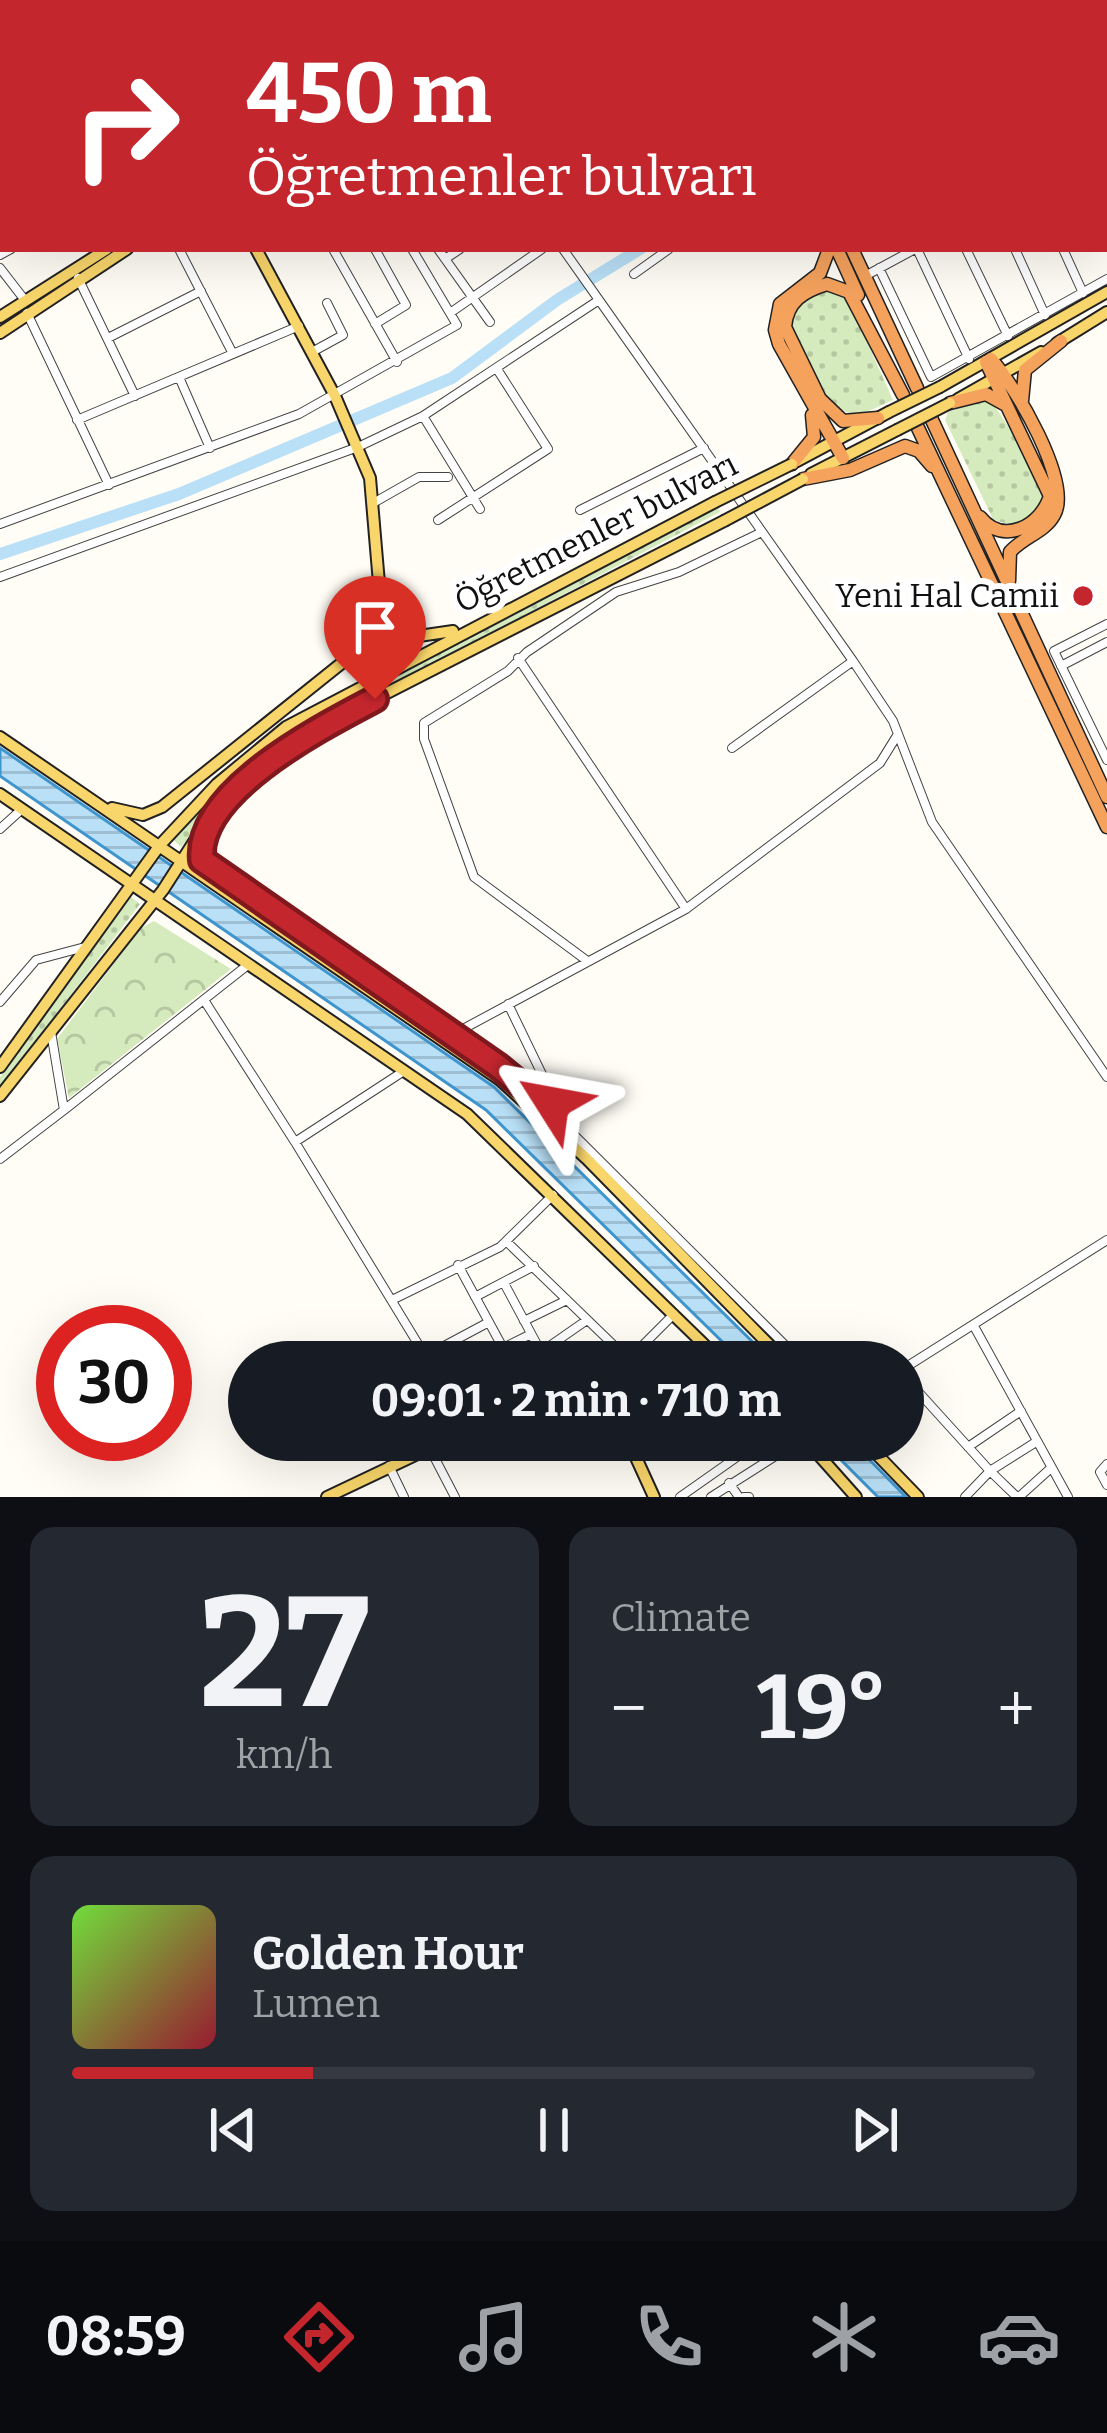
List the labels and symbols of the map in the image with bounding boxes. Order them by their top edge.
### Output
street label: Öğretmenler bulvarı [448,444,744,622]
pin [324,576,426,699]
place label: Yeni Hal Camii [835,576,1059,616]
marker: Yeni Hal Camii [1070,583,1096,609]
position arrow [489,1040,615,1166]
speed limit sign: 30 [36,1305,192,1461]

